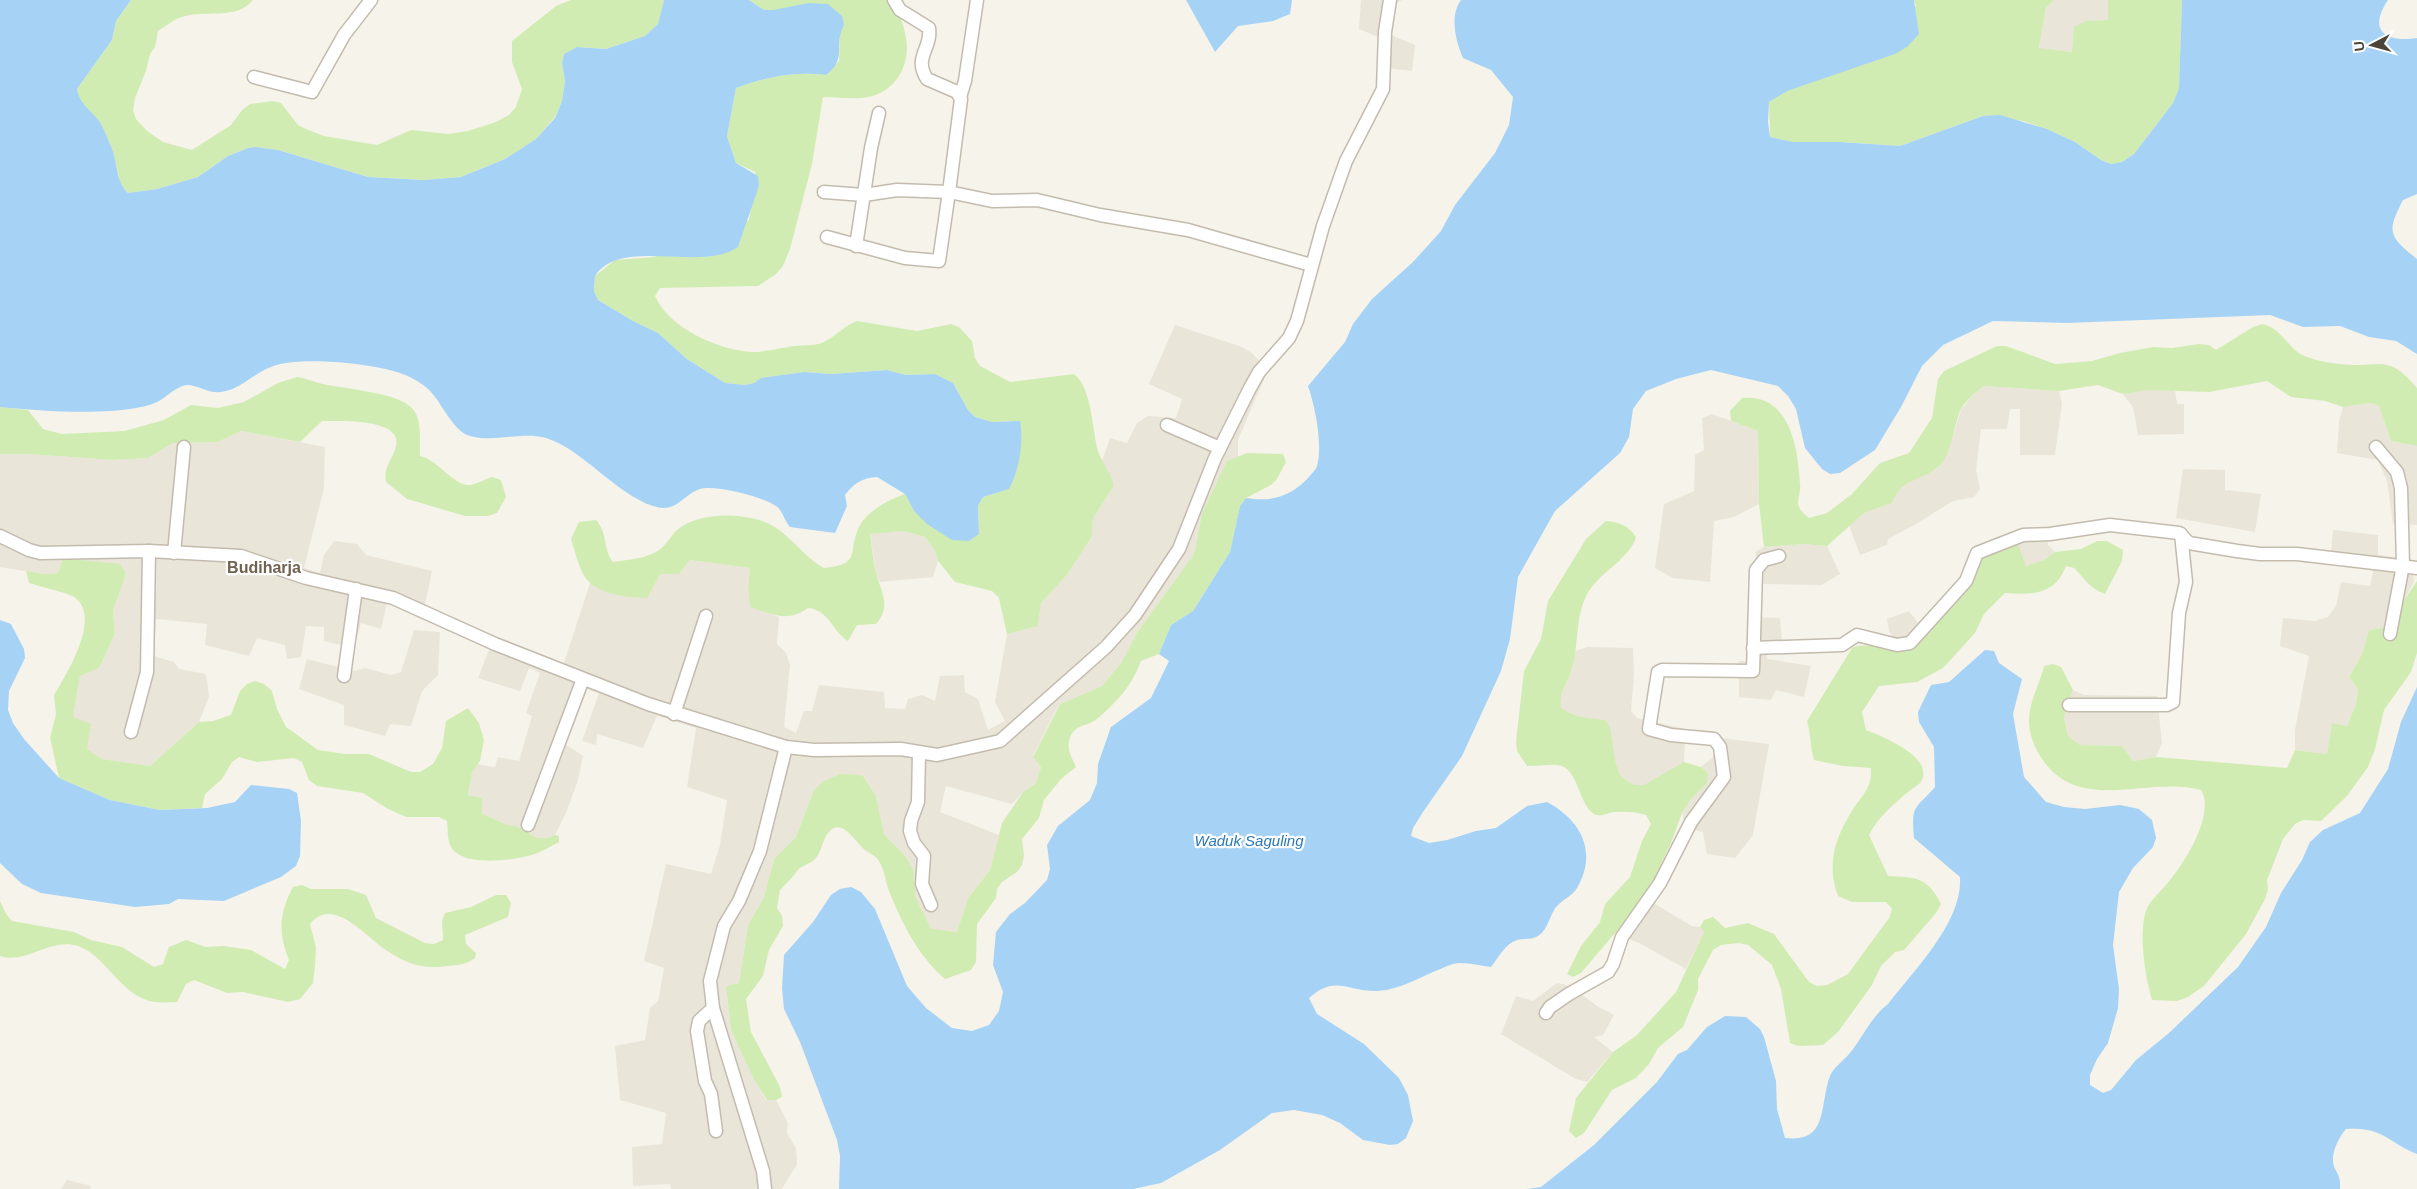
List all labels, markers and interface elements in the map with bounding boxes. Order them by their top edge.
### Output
north arrow [2347,20,2397,70]
text: U [2351,40,2368,52]
district label: Budiharja [227,559,301,576]
water label: Waduk Saguling [1195,832,1304,849]

